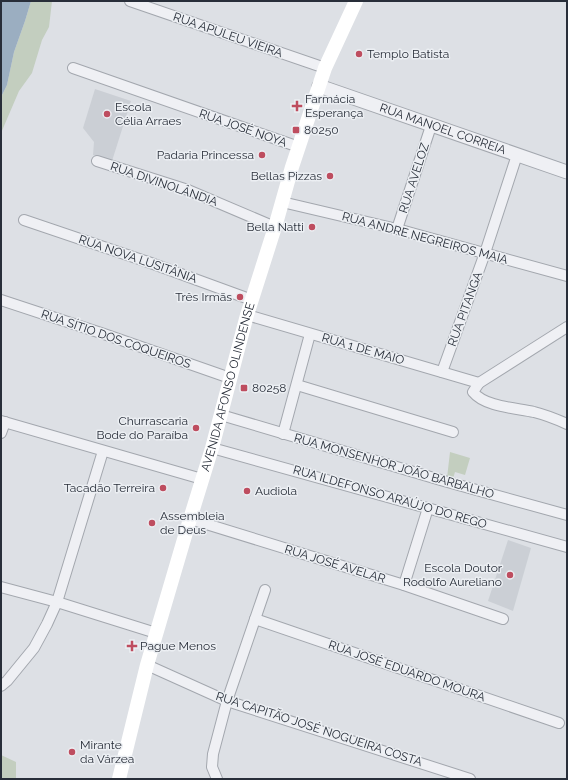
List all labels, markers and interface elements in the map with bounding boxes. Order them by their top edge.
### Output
street label: RUA APULEU VIEIRA [171,10,285,60]
place label: Templo Batista [367,47,449,61]
marker: Templo Batista [354,49,364,59]
place label: Farmácia Esperança [305,92,363,120]
place label: Escola Célia Arraes [115,100,181,128]
marker: Farmácia Esperança [292,101,302,111]
street label: RUA MANOEL CORREIA [378,101,508,157]
street label: RUA JOSÉ NOYA [197,106,289,150]
marker: Escola Célia Arraes [102,109,112,119]
place label: 80250 [304,123,339,137]
marker: 80250 [291,125,301,135]
street label: RUA AVELOZ [396,141,432,215]
place label: Padaria Princessa [157,148,254,162]
marker: Padaria Princessa [257,150,267,160]
street label: RUA DIVINOLÂNDIA [109,159,219,209]
place label: Bellas Pizzas [251,169,322,183]
marker: Bellas Pizzas [325,171,335,181]
street label: RUA ANDRE NEGREIROS MAIA [341,209,509,267]
place label: Bella Natti [246,220,304,234]
marker: Bella Natti [307,222,317,232]
street label: RUA NOVA LUSITÂNIA [77,232,199,286]
street label: RUA PITANGA [445,270,485,348]
place label: Três Irmãs [175,290,232,304]
marker: Três Irmãs [235,292,245,302]
street label: AVENIDA AFONSO OLINDENSE [198,301,258,473]
street label: RUA SÍTIO DOS COQUEIROS [39,307,193,371]
street label: RUA 1 DE MAIO [320,331,406,367]
place label: 80258 [252,381,286,395]
marker: 80258 [239,383,249,393]
place label: Churrascaria Bode do Paraíba [96,414,188,442]
marker: Churrascaria Bode do Paraíba [191,423,201,433]
street label: RUA MONSENHOR JOÃO BARBALHO [292,431,496,501]
street label: RUA ILDEFONSO ARAÚJO DO REGO [292,463,488,531]
place label: Tacadão Terreira [64,481,155,495]
marker: Tacadão Terreira [158,483,168,493]
place label: Audiola [255,484,297,498]
marker: Audiola [242,486,252,496]
place label: Assembleia de Deus [160,509,225,537]
marker: Assembleia de Deus [147,518,157,528]
street label: RUA JOSÉ AVELAR [283,542,387,586]
place label: Escola Doutor Rodolfo Aureliano [403,561,503,589]
marker: Escola Doutor Rodolfo Aureliano [505,570,515,580]
street label: RUA JOSÉ EDUARDO MOURA [327,637,487,705]
place label: Pague Menos [140,639,216,653]
marker: Pague Menos [127,641,137,651]
street label: RUA CAPITÃO JOSÉ NOGUEIRA COSTA [214,689,424,769]
place label: Mirante da Várzea [80,738,134,766]
marker: Mirante da Várzea [67,747,77,757]

